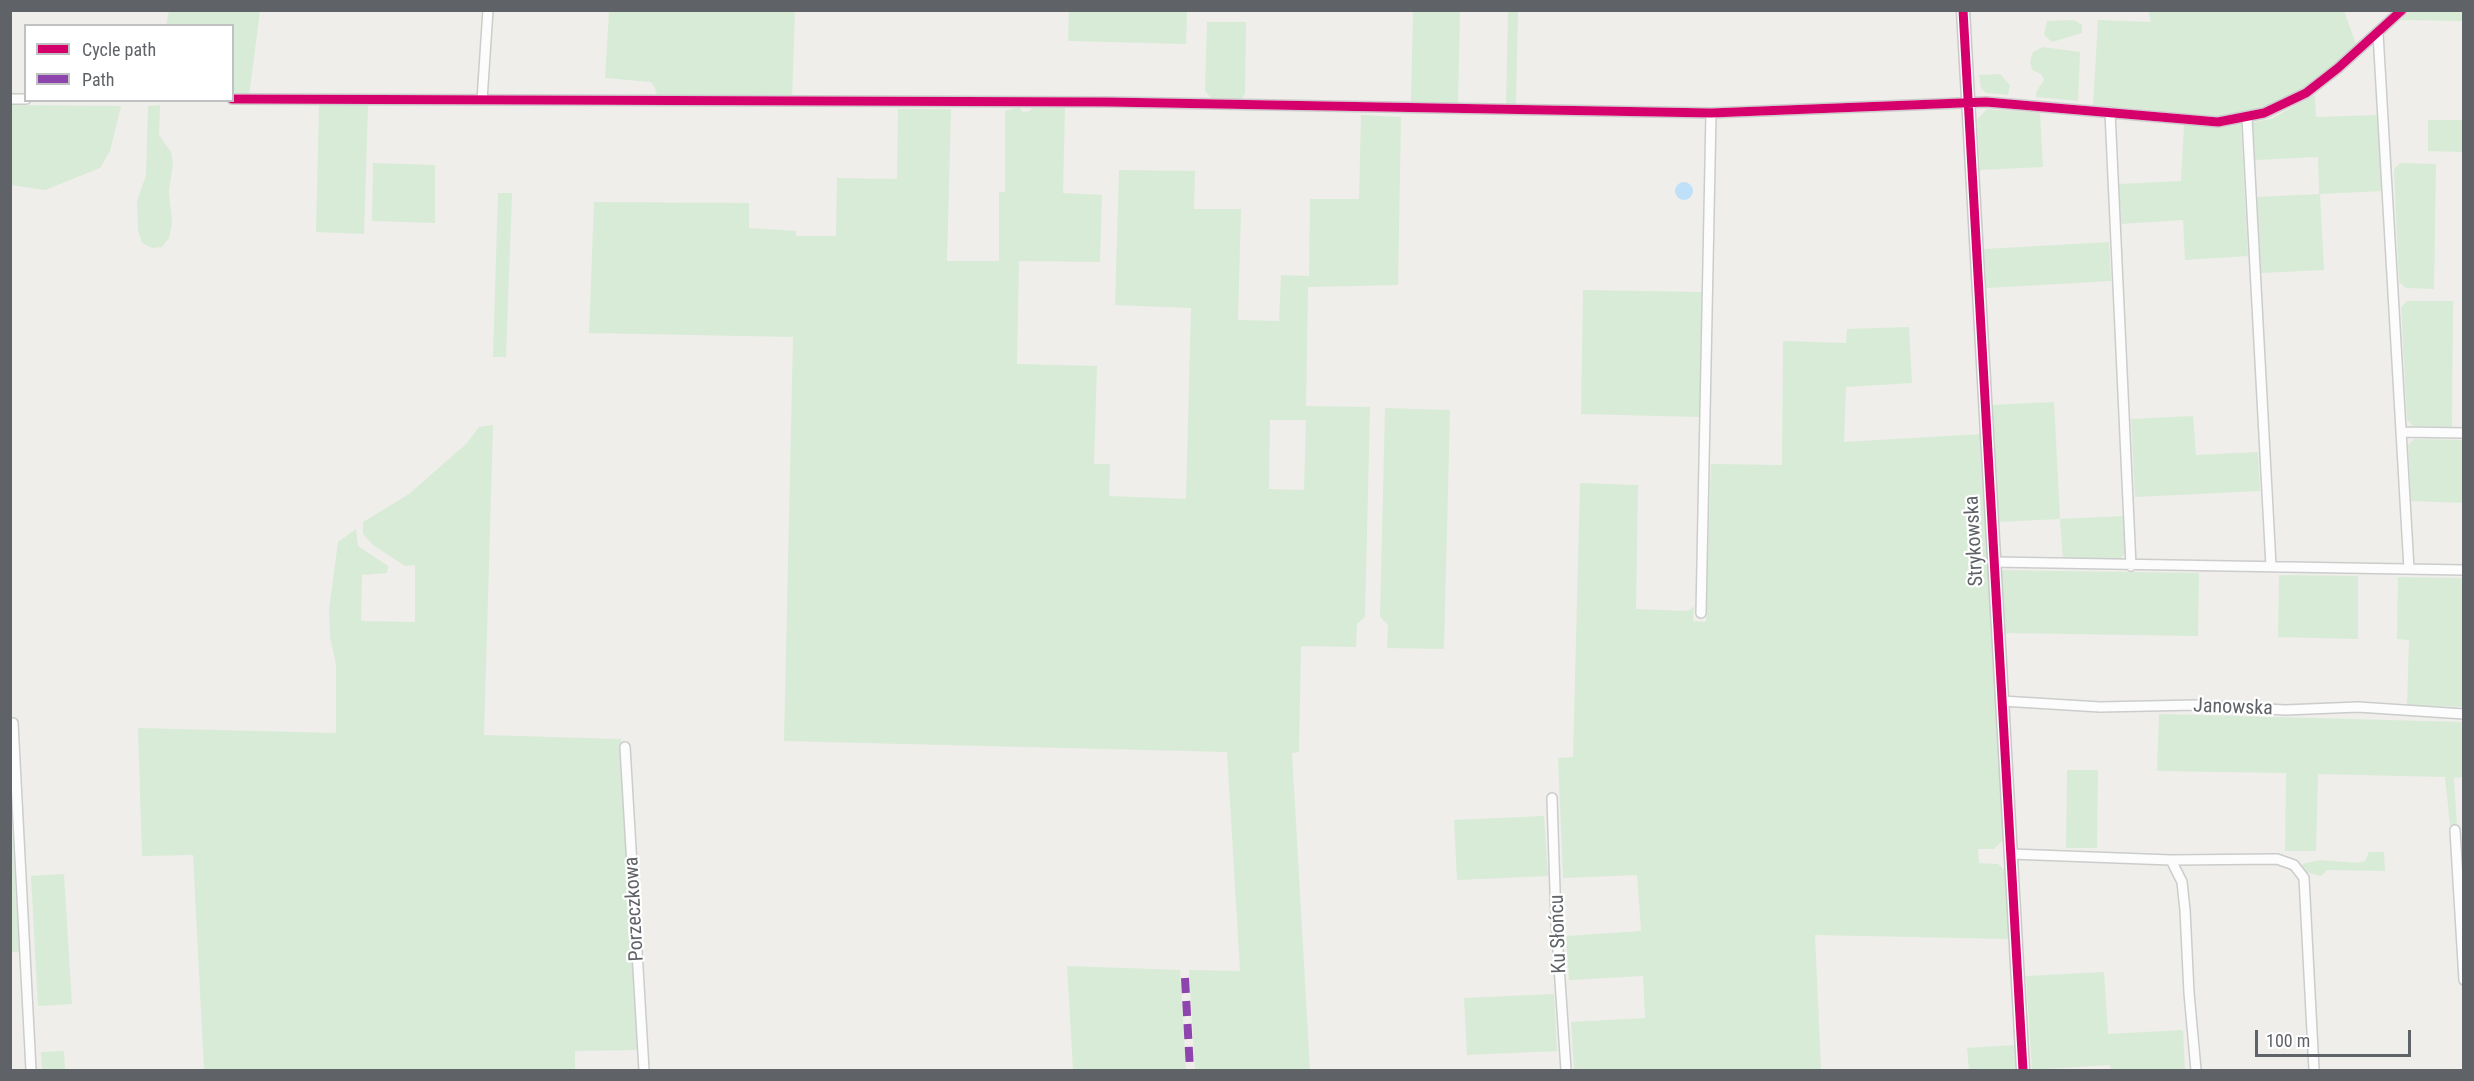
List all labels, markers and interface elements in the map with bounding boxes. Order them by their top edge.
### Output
legend [24,24,234,102]
text: Cycle path [82,39,156,60]
text: Path [82,69,115,90]
street label: Strykowska [1961,495,1989,587]
street label: Janowska [2193,695,2273,721]
street label: Porzeczkowa [620,856,650,962]
street label: Ku Słońcu [1546,894,1572,974]
scale bar [2258,1018,2414,1056]
text: 100 m [2266,1030,2310,1051]

